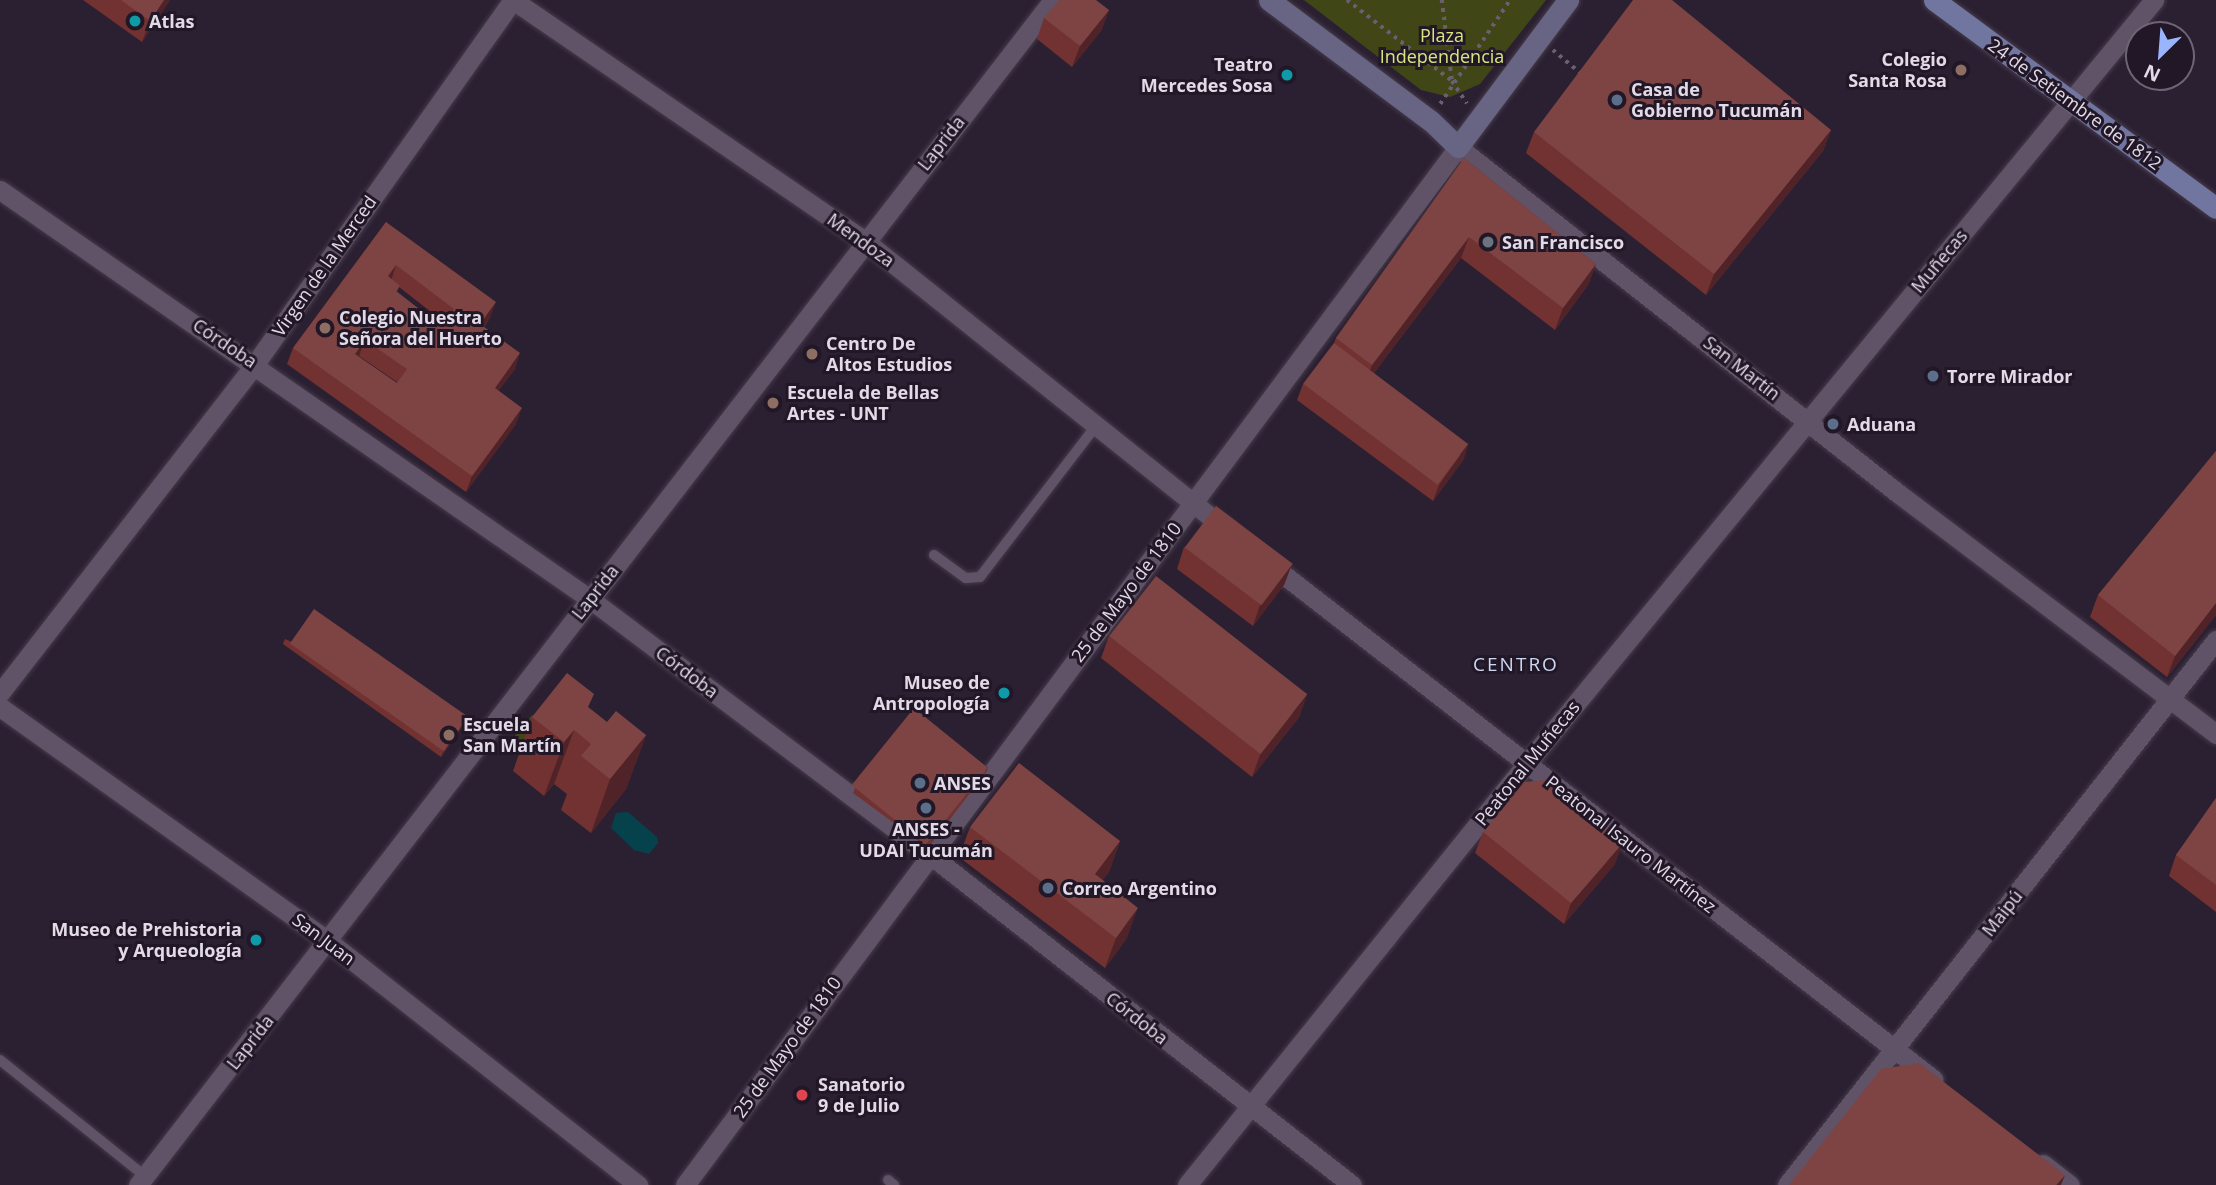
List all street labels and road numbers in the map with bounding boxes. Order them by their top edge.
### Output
street label: 24 de Setiembre de 1812 [1984,34,2166,174]
street label: Laprida [913,111,969,175]
street label: Virgen de la Merced [267,192,381,340]
street label: Mendoza [823,208,899,272]
street label: Muñecas [1906,225,1972,297]
street label: Córdoba [189,314,261,372]
street label: San Martín [1699,331,1785,405]
street label: 25 de Mayo de 1810 [1067,518,1185,666]
street label: Laprida [567,560,623,624]
street label: Córdoba [652,642,722,702]
street label: Peatonal Muñecas [1470,696,1584,830]
street label: Peatonal Isauro Martínez [1542,771,1720,917]
street label: Maipú [1977,886,2027,940]
street label: San Juan [289,909,359,969]
street label: 25 de Mayo de 1810 [729,972,845,1122]
street label: Córdoba [1102,987,1172,1049]
street label: Laprida [222,1010,278,1074]

